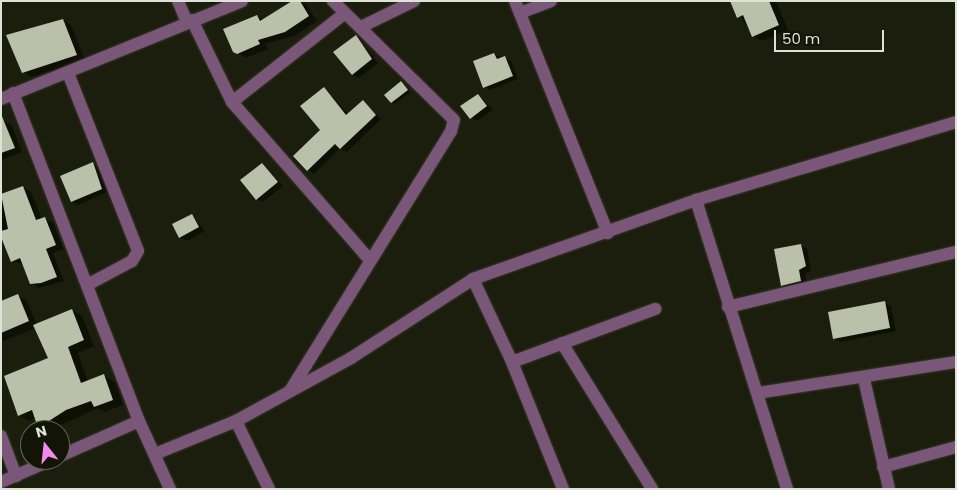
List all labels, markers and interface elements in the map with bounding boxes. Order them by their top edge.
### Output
scale bar [777,20,887,52]
text: 50 m [782,28,820,49]
north arrow [20,420,70,470]
text: N [33,420,49,443]

